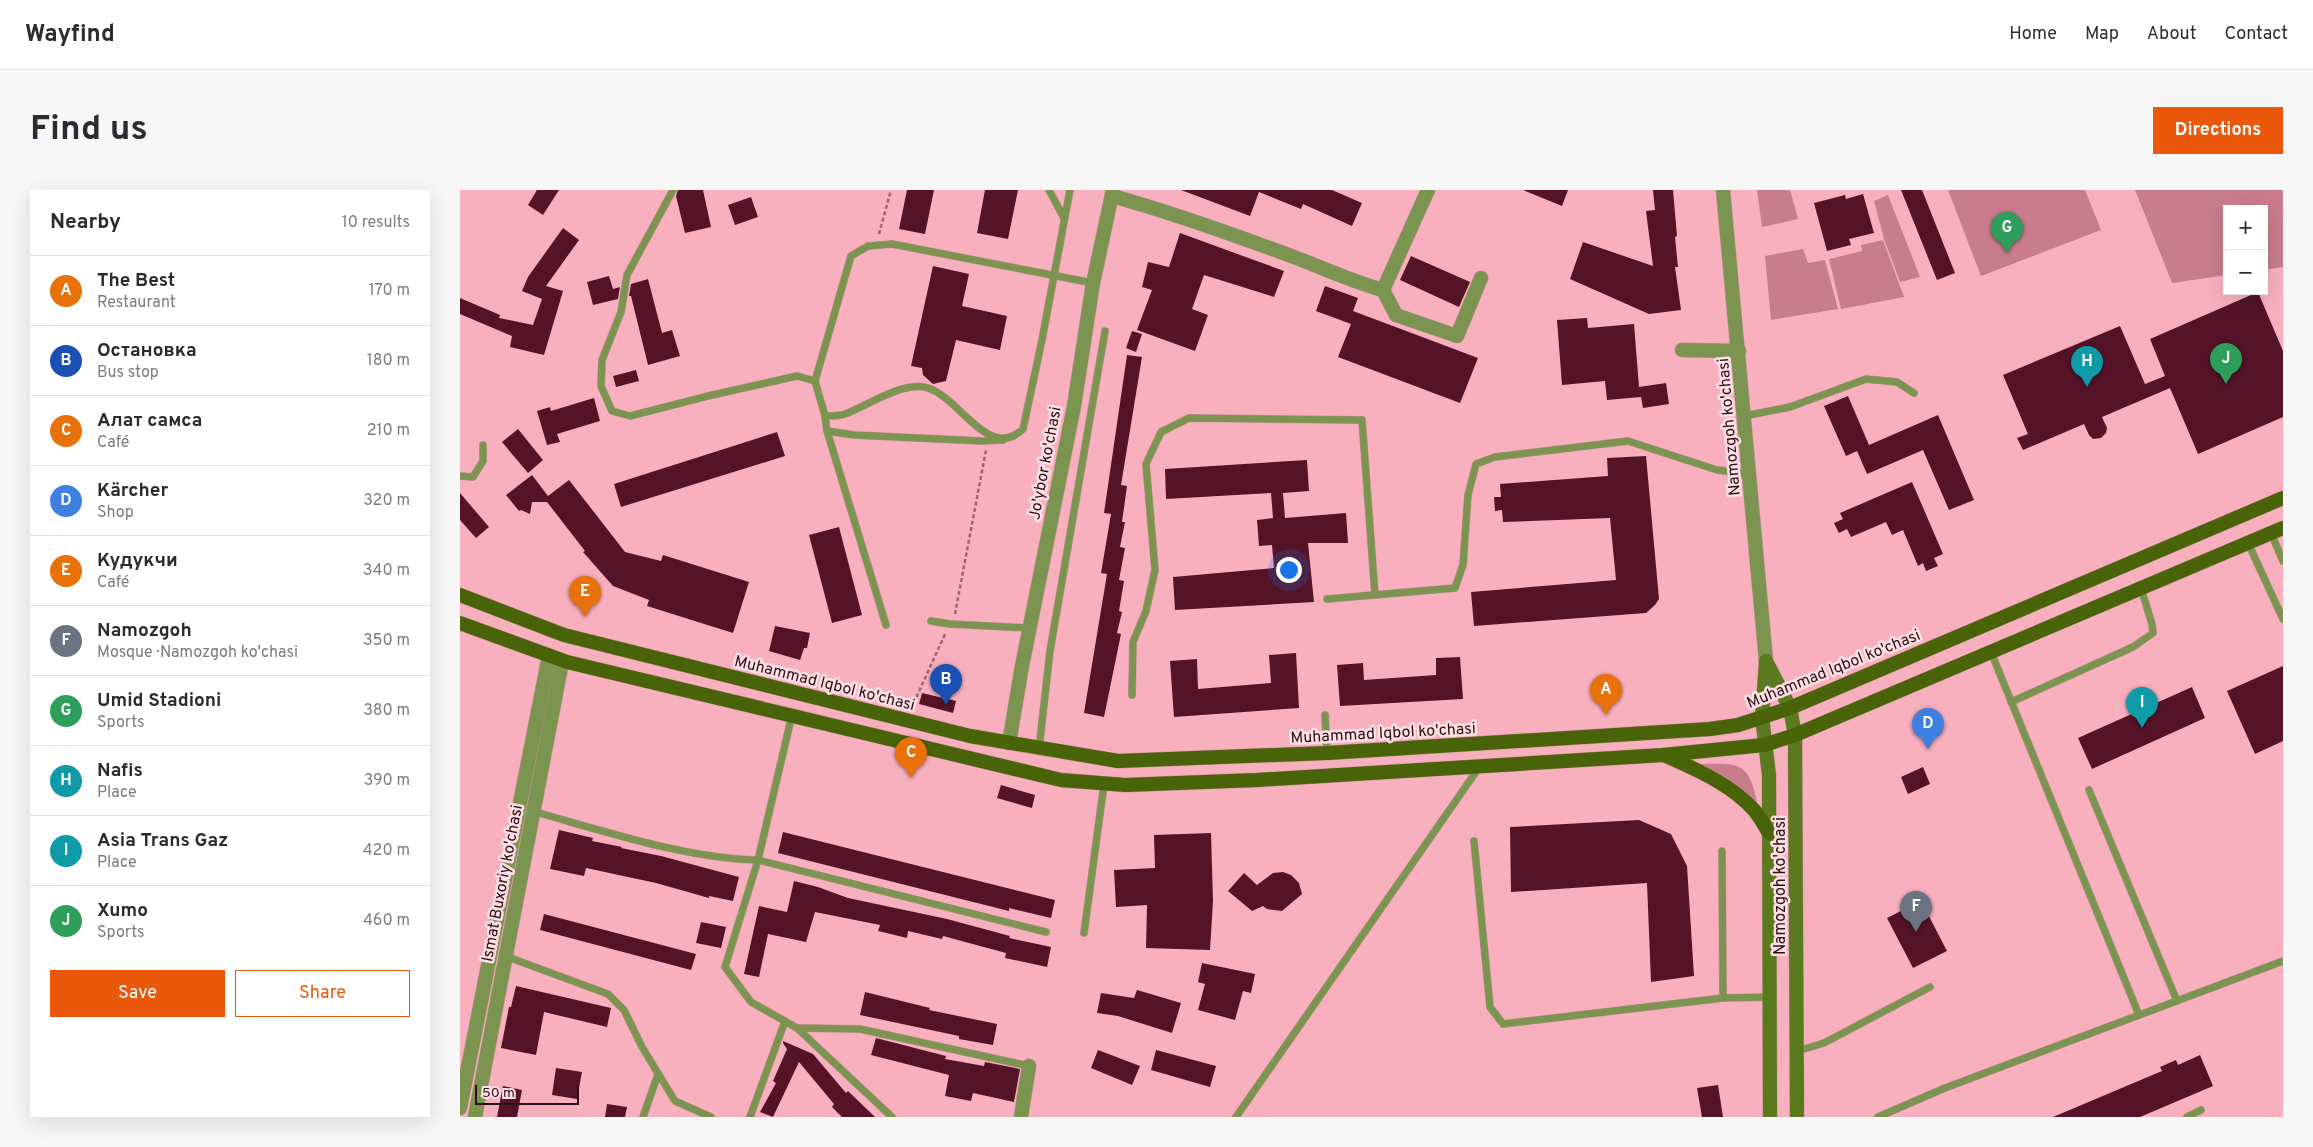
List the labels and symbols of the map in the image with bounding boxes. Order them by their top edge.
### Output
pin: G [1991,212,2023,253]
pin: J [2210,343,2242,384]
pin: H [2071,346,2103,387]
street label: Namozgoh ko'chasi [1714,357,1746,496]
street label: Jo'ybor ko'chasi [1025,405,1067,522]
your location [1276,557,1302,583]
pin: E [569,576,601,617]
street label: Muhammad Iqbol ko'chasi [1744,626,1924,714]
street label: Muhammad Iqbol ko'chasi [732,652,917,716]
pin: B [930,664,962,705]
pin: A [1590,674,1622,715]
pin: I [2126,687,2158,728]
pin: D [1912,708,1944,749]
street label: Muhammad Iqbol ko'chasi [1290,719,1476,749]
pin: C [895,737,927,778]
street label: Ismat Buxoriy ko'chasi [478,803,528,964]
street label: Namozgoh ko'chasi [1771,817,1791,955]
pin: F [1900,891,1932,932]
scale bar [475,1082,579,1105]

